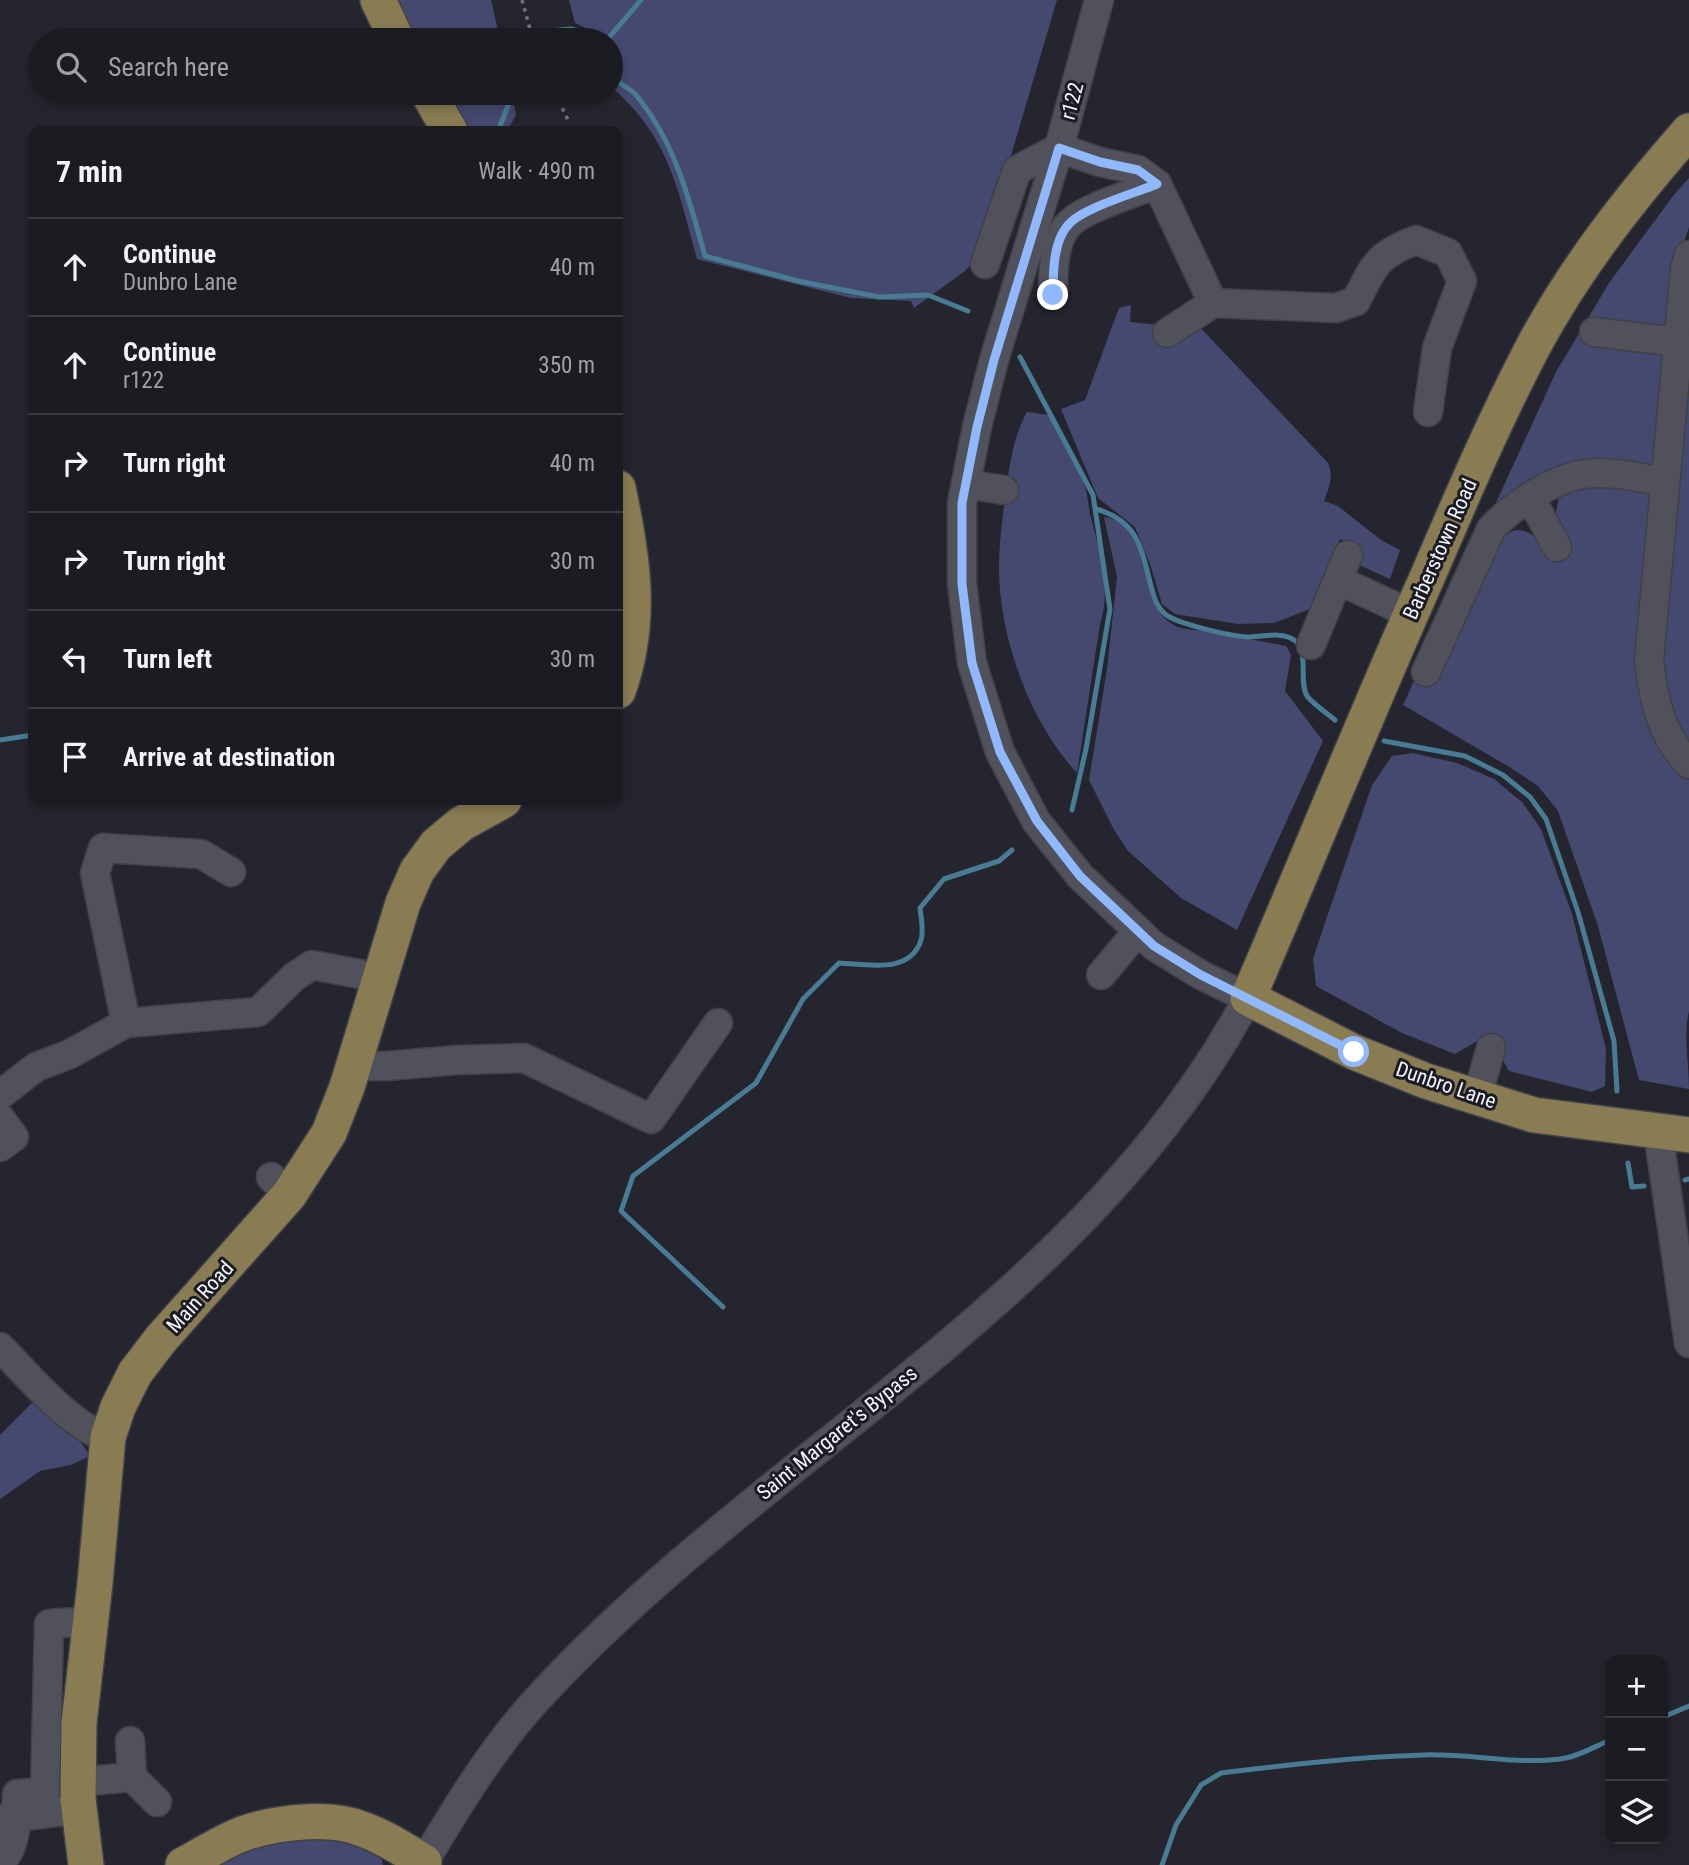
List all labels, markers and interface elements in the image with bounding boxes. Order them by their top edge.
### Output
search box [28,28,623,105]
icon: search [52,48,90,86]
text: Search here [108,52,229,82]
street label: r122 [1056,80,1088,122]
text: 7 min [56,154,123,189]
text: Walk · 490 m [478,158,595,185]
text: Continue [123,239,216,269]
icon: ahead [56,248,94,286]
text: 40 m [550,254,595,281]
text: Dunbro Lane [123,269,237,296]
route end [1037,279,1068,310]
text: Continue [123,337,216,367]
icon: ahead [56,346,94,384]
text: 350 m [538,352,595,379]
text: r122 [123,367,164,394]
icon: right [56,444,94,482]
text: Turn right [123,448,225,478]
text: 40 m [550,450,595,477]
street label: Barberstown Road [1398,475,1482,623]
icon: right [56,542,94,580]
text: Turn right [123,546,225,576]
text: 30 m [550,548,595,575]
icon: left [56,640,94,678]
text: Turn left [123,644,212,674]
text: 30 m [550,646,595,673]
icon: arrive [56,738,94,776]
text: Arrive at destination [123,742,335,772]
route start [1338,1036,1369,1067]
street label: Dunbro Lane [1393,1057,1499,1113]
street label: Main Road [162,1256,238,1338]
street label: Saint Margaret's Bypass [752,1361,922,1505]
map controls [1605,1655,1668,1844]
button: + [1605,1655,1668,1718]
button: − [1605,1718,1668,1781]
button: layers [1605,1781,1668,1844]

